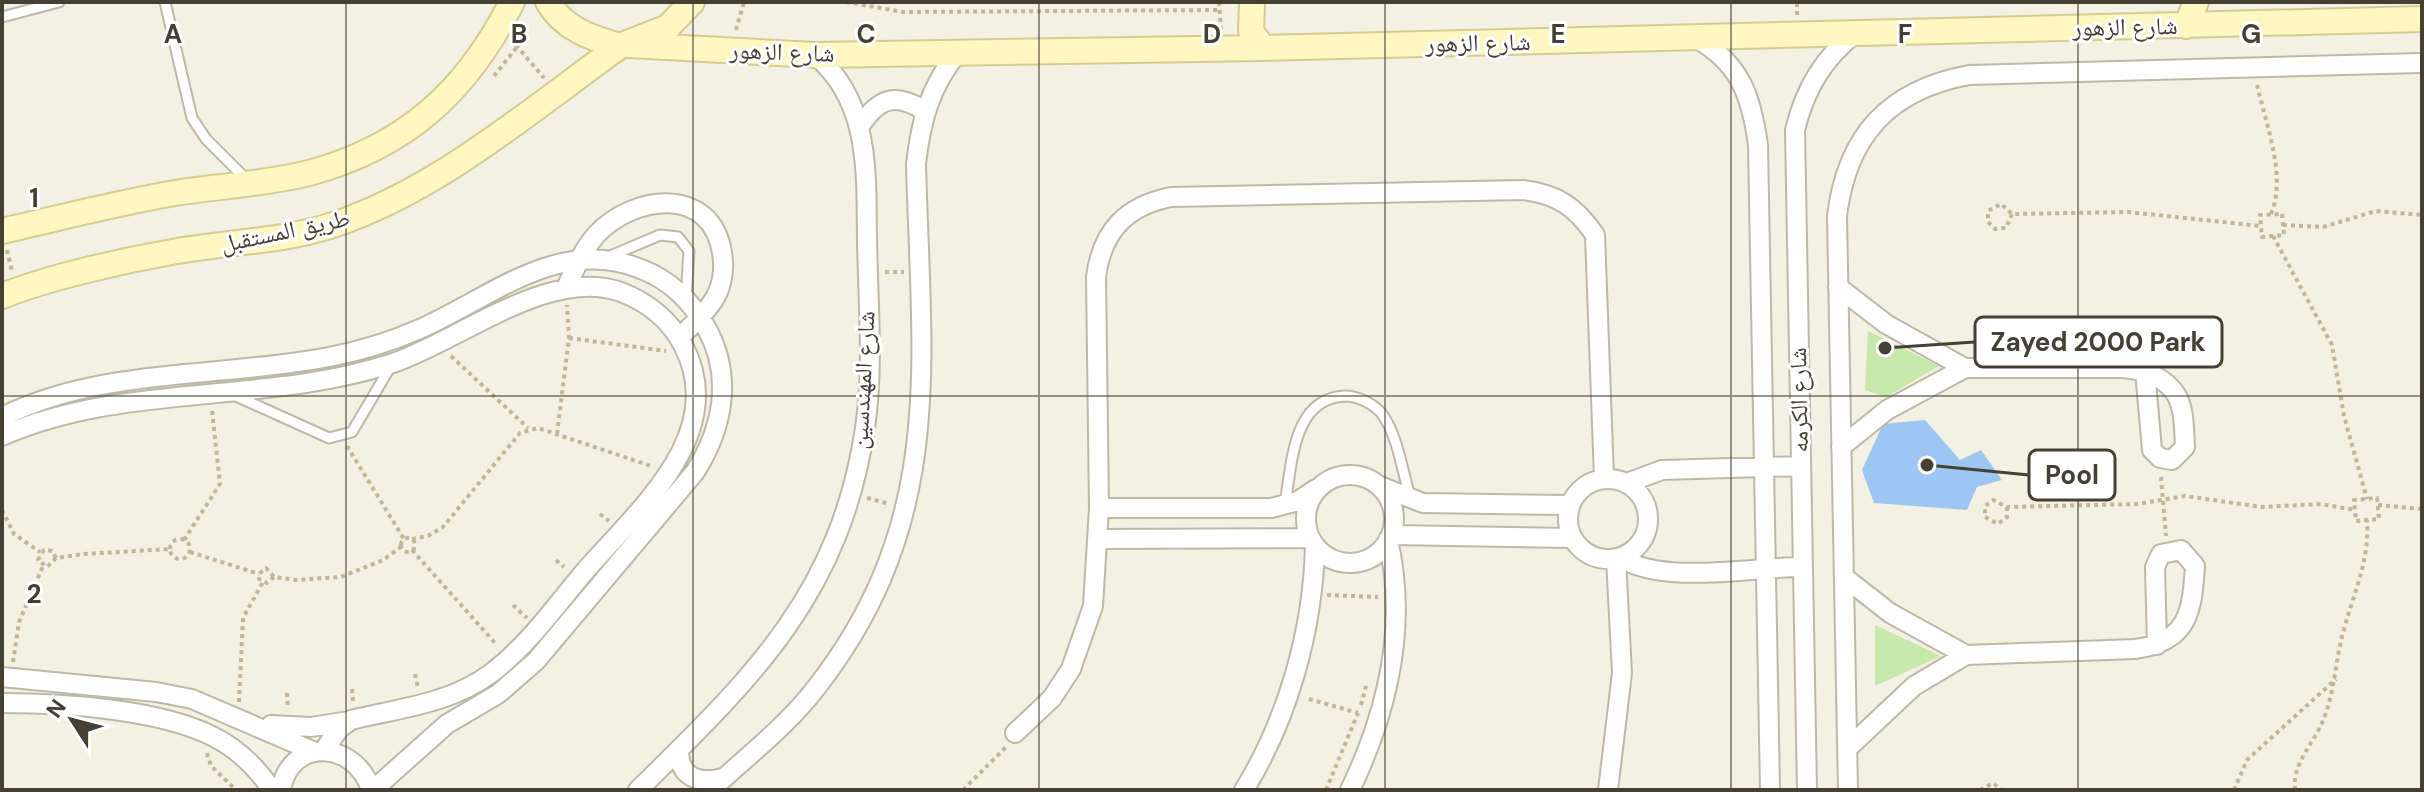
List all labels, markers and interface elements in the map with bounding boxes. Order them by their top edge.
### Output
street label: شارع الزهور [2071,10,2178,43]
text: A [164,17,182,51]
text: B [511,17,527,51]
text: C [856,17,876,51]
text: D [1203,17,1221,51]
text: E [1550,17,1566,51]
text: F [1898,17,1912,51]
text: G [2241,17,2261,51]
street label: شارع الزهور [1424,26,1531,59]
street label: شارع الزهور [728,34,835,69]
text: 1 [29,181,39,215]
street label: طريق المستقبل [217,202,352,259]
street label: شارع المهندسين [843,310,882,450]
callout: Zayed 2000 Park [1975,317,2222,367]
text: Zayed 2000 Park [1990,325,2206,359]
street label: شارع الكرمه [1782,347,1815,453]
callout: Pool [2029,450,2115,500]
text: Pool [2045,458,2099,492]
text: 2 [26,577,42,611]
north arrow [32,680,112,760]
text: N [40,694,73,724]

